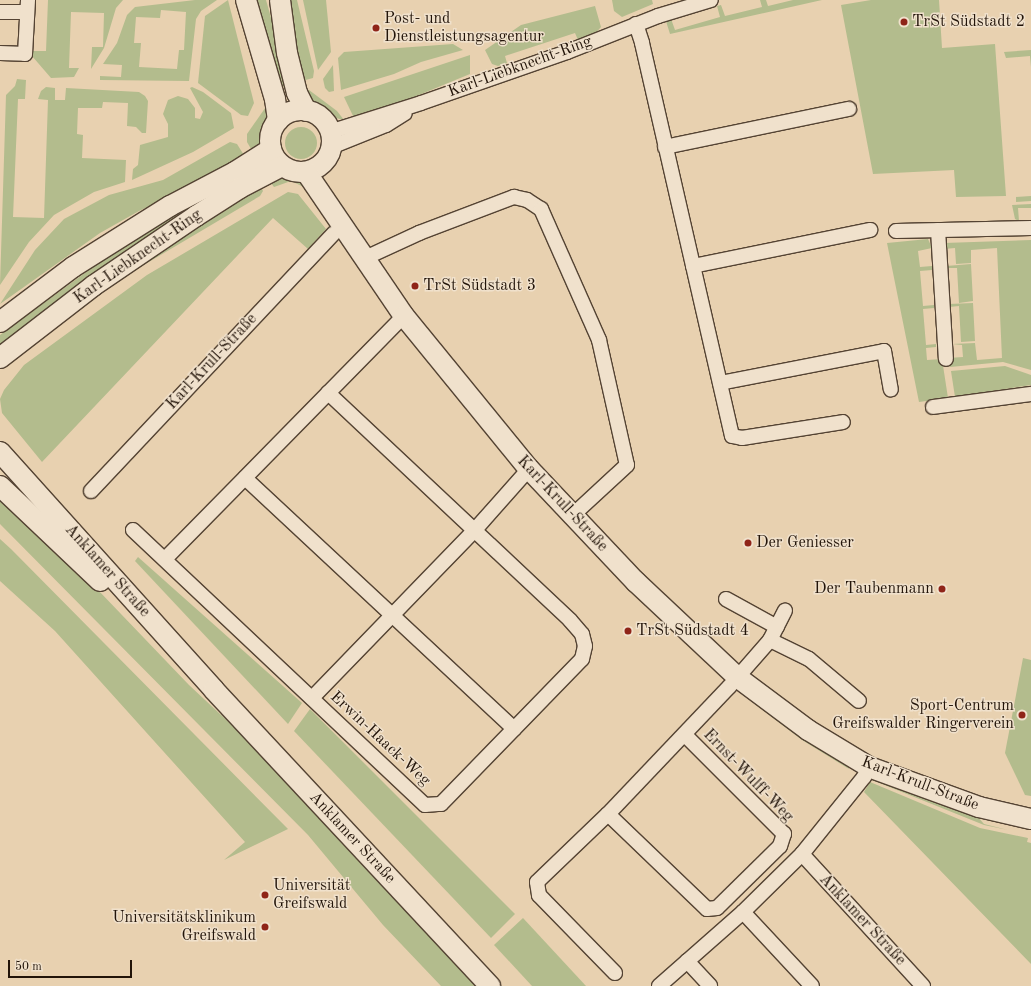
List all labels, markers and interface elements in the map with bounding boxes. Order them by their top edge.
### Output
place label: Post- und Dienstleistungsagentur [384,9,544,47]
place label: TrSt Südstadt 2 [912,12,1025,32]
marker: TrSt Südstadt 2 [899,17,909,27]
marker: Post- und Dienstleistungsagentur [371,23,381,33]
street label: Karl-Liebknecht-Ring [445,32,595,102]
street label: Karl-Liebknecht-Ring [70,206,206,308]
place label: TrSt Südstadt 3 [423,276,536,296]
marker: TrSt Südstadt 3 [410,281,420,291]
street label: Karl-Krull-Straße [163,310,261,414]
street label: Karl-Krull-Straße [513,452,611,556]
street label: Anklamer Straße [60,521,154,621]
place label: Der Geniesser [756,533,854,553]
marker: Der Geniesser [743,538,753,548]
place label: Der Taubenmann [814,579,934,599]
marker: Der Taubenmann [937,584,947,594]
place label: TrSt Südstadt 4 [636,621,749,641]
marker: TrSt Südstadt 4 [623,626,633,636]
street label: Erwin-Haack-Weg [326,688,434,790]
place label: Sport-Centrum Greifswalder Ringerverein [832,696,1014,734]
marker: Sport-Centrum Greifswalder Ringerverein [1017,710,1027,720]
street label: Ernst-Wulff-Weg [699,725,797,827]
street label: Karl-Krull-Straße [859,753,981,815]
street label: Anklamer Straße [305,788,399,888]
street label: Anklamer Straße [815,870,909,970]
place label: Universität Greifswald [273,876,350,914]
marker: Universität Greifswald [260,890,270,900]
place label: Universitätsklinikum Greifswald [112,908,256,946]
marker: Universitätsklinikum Greifswald [259,921,271,933]
scale bar [10,952,134,978]
text: 50 m [15,961,42,973]

